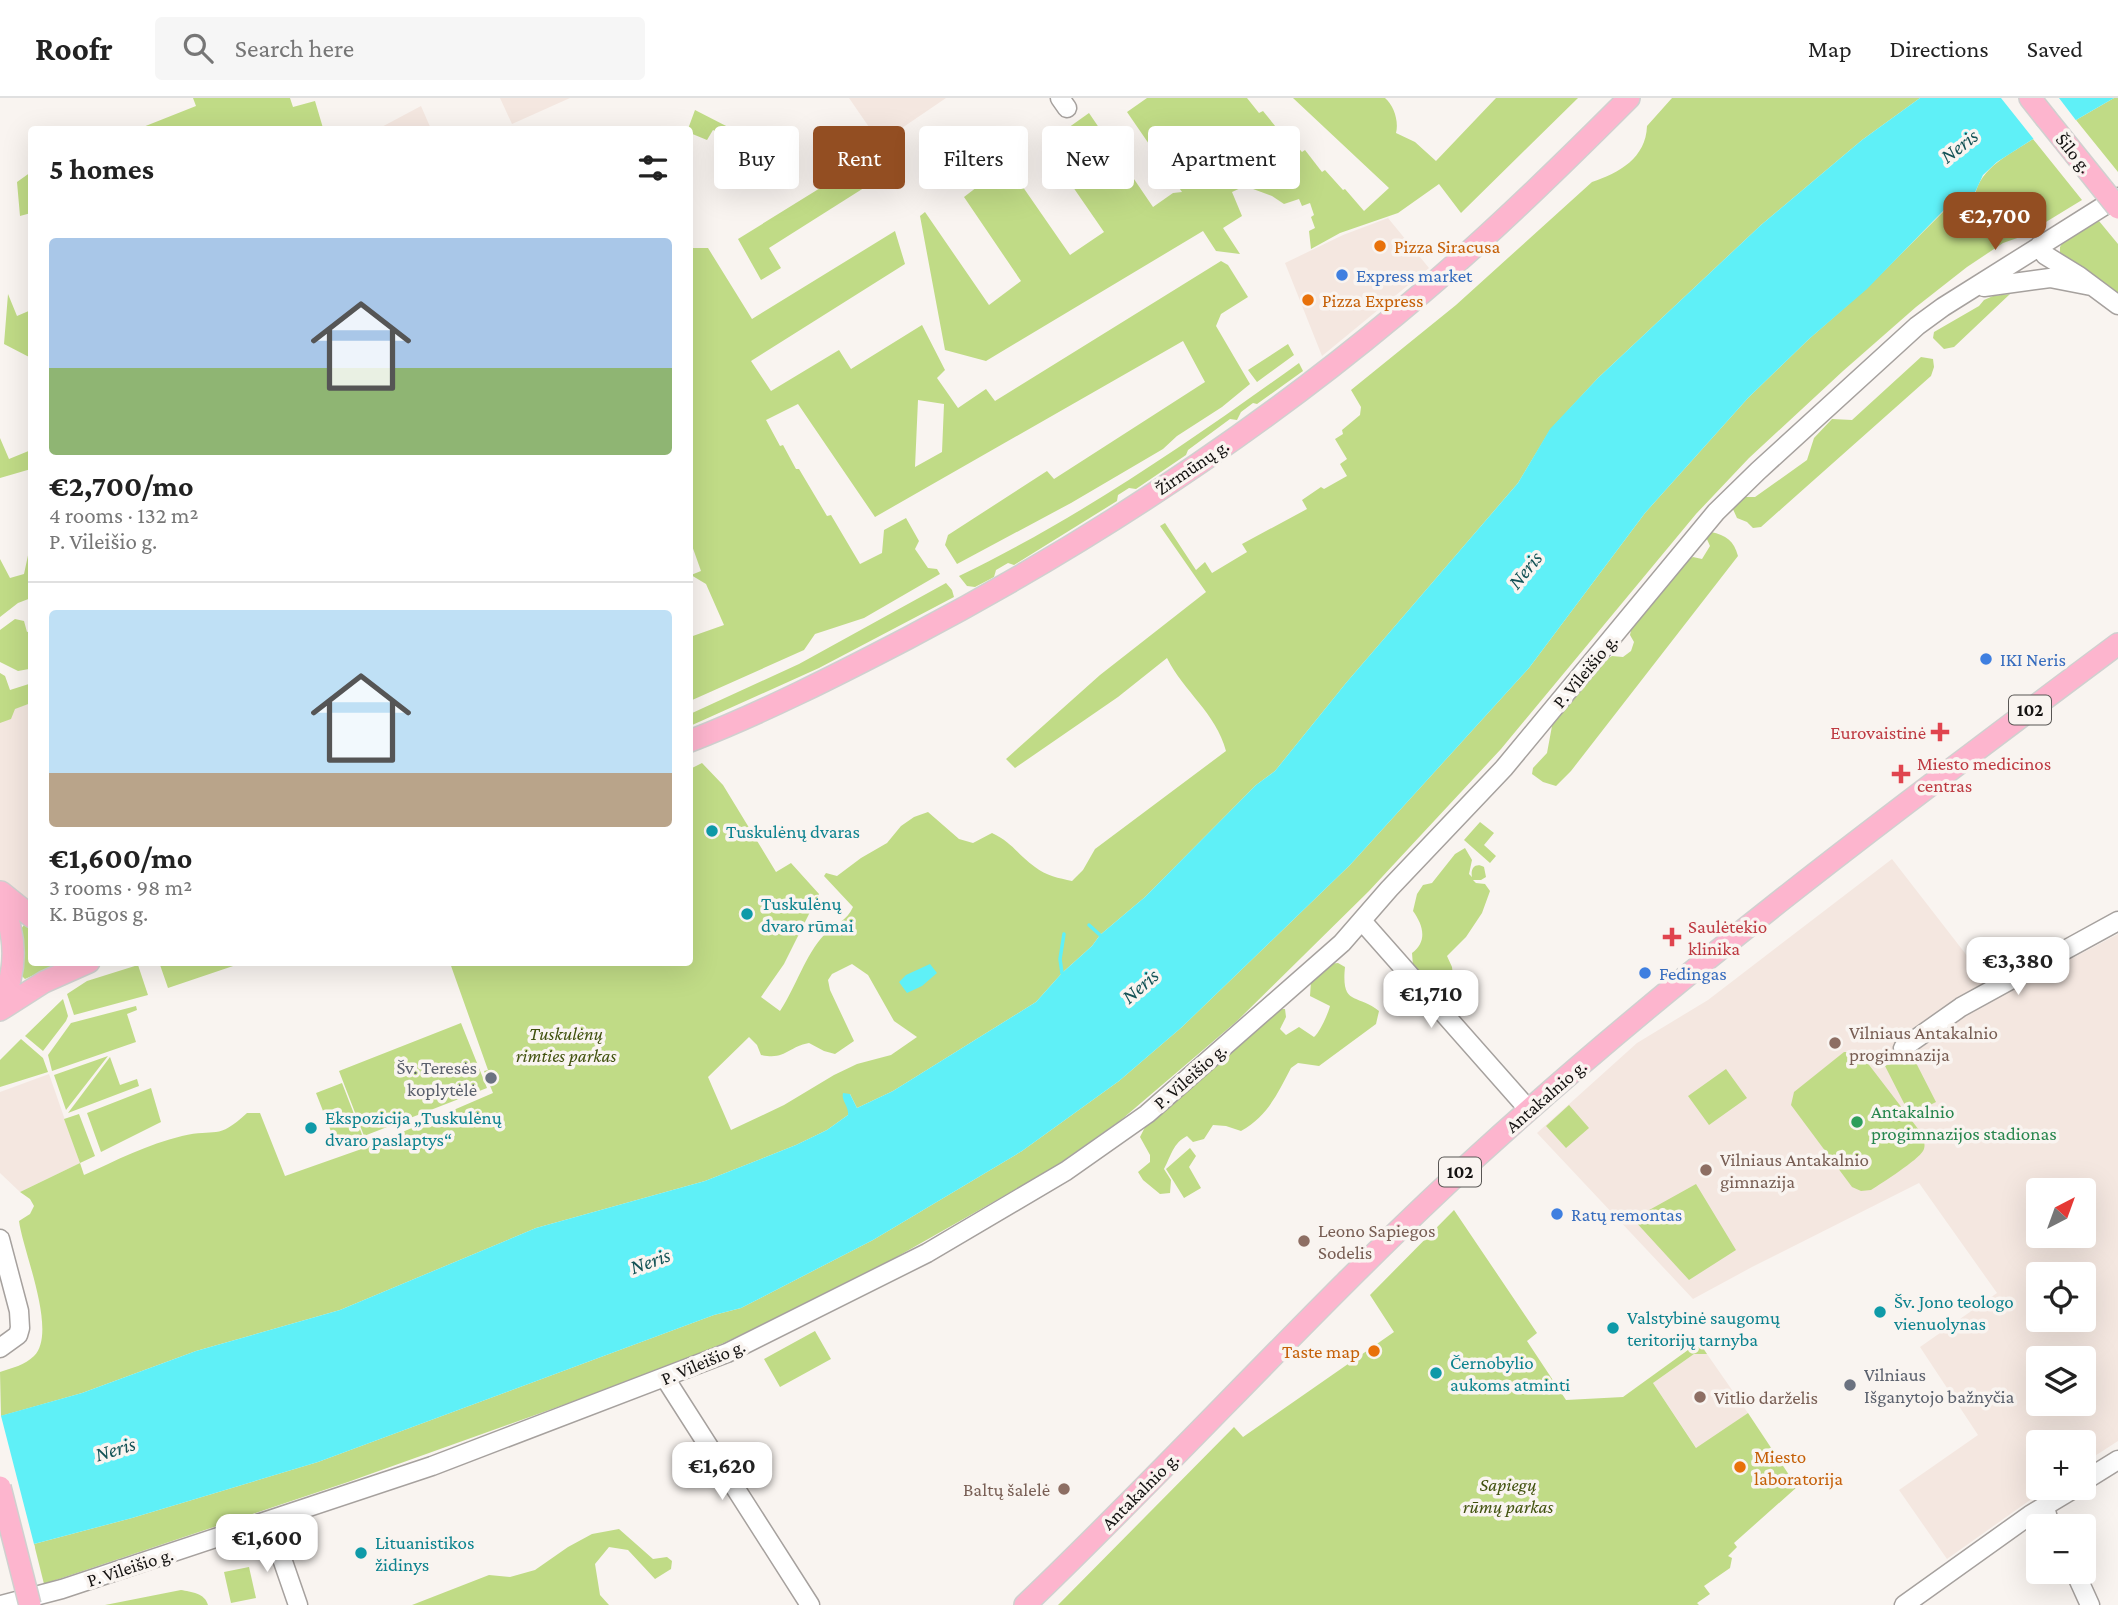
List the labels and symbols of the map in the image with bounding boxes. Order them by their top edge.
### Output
water label: Neris [1935,124,1983,168]
street label: Šilo g. [2052,129,2096,177]
pin: €2,700 [1938,192,2052,252]
place label: Pizza Siracusa [1394,236,1500,257]
marker: Pizza Siracusa [1372,238,1388,254]
place label: Express market [1356,265,1473,286]
marker: Express market [1334,267,1350,283]
place label: Pizza Express [1322,290,1423,311]
marker: Pizza Express [1300,292,1316,308]
street label: Žirmūnų g. [1151,435,1233,499]
water label: Neris [1503,546,1548,594]
street label: P. Vileišio g. [1548,630,1622,712]
place label: IKI Neris [2000,649,2066,670]
marker: IKI Neris [1978,651,1994,667]
road number: 102 [2009,696,2051,724]
place label: Eurovaistinė [1830,722,1926,743]
marker: Eurovaistinė [1932,724,1948,740]
place label: Miesto medicinos centras [1917,753,2051,796]
marker: Miesto medicinos centras [1891,764,1911,784]
place label: Tuskulėnų dvaras [726,821,860,842]
marker: Tuskulėnų dvaras [704,823,720,839]
place label: Tuskulėnų dvaro rūmai [761,893,854,936]
marker: Tuskulėnų dvaro rūmai [739,906,755,922]
place label: Saulėtekio klinika [1688,916,1767,959]
marker: Saulėtekio klinika [1662,927,1682,947]
pin: €3,380 [1961,937,2075,997]
water label: Neris [1117,963,1164,1009]
place label: Fedingas [1659,963,1727,984]
marker: Fedingas [1637,965,1653,981]
pin: €1,710 [1374,970,1488,1030]
place label: Vilniaus Antakalnio progimnazija [1849,1022,1998,1066]
park label: Tuskulėnų rimties parkas [516,1023,616,1066]
marker: Vilniaus Antakalnio progimnazija [1827,1035,1843,1051]
street label: P. Vileišio g. [1149,1039,1231,1113]
street label: Antakalnio g. [1501,1055,1591,1137]
place label: Šv. Teresės koplytėlė [396,1057,477,1100]
marker: Šv. Teresės koplytėlė [483,1070,499,1086]
place label: Antakalnio progimnazijos stadionas [1871,1101,2057,1145]
place label: Ekspozicija „Tuskulėnų dvaro paslaptys“ [325,1107,503,1150]
marker: Antakalnio progimnazijos stadionas [1849,1114,1865,1130]
marker: Ekspozicija „Tuskulėnų dvaro paslaptys“ [303,1120,319,1136]
place label: Vilniaus Antakalnio gimnazija [1720,1149,1869,1193]
road number: 102 [1439,1157,1481,1186]
marker: Vilniaus Antakalnio gimnazija [1698,1162,1714,1178]
north arrow [2026,1178,2096,1248]
place label: Ratų remontas [1571,1204,1682,1225]
marker: Ratų remontas [1549,1206,1565,1222]
place label: Leono Sapiegos Sodelis [1318,1220,1435,1263]
marker: Leono Sapiegos Sodelis [1296,1233,1312,1249]
water label: Neris [627,1243,674,1279]
place label: Šv. Jono teologo vienuolynas [1893,1291,2014,1334]
marker: Šv. Jono teologo vienuolynas [1872,1304,1888,1320]
place label: Valstybinė saugomų teritorijų tarnyba [1627,1307,1781,1351]
marker: Valstybinė saugomų teritorijų tarnyba [1605,1320,1621,1336]
street label: P. Vileišio g. [658,1335,748,1389]
place label: Taste map [1282,1341,1360,1362]
marker: Taste map [1366,1343,1382,1359]
place label: Černobylio aukoms atminti [1450,1352,1570,1395]
place label: Vilniaus Išganytojo bažnyčia [1864,1364,2015,1408]
marker: Černobylio aukoms atminti [1428,1365,1444,1381]
marker: Vilniaus Išganytojo bažnyčia [1842,1377,1858,1393]
place label: Vitlio darželis [1714,1387,1818,1408]
marker: Vitlio darželis [1692,1389,1708,1405]
water label: Neris [92,1431,139,1466]
pin: €1,620 [665,1442,779,1502]
place label: Miesto laboratorija [1754,1446,1843,1490]
street label: Antakalnio g. [1097,1448,1183,1534]
marker: Miesto laboratorija [1732,1459,1748,1475]
park label: Sapiegų rūmų parkas [1463,1474,1553,1517]
place label: Baltų šalelė [963,1479,1050,1500]
marker: Baltų šalelė [1056,1481,1072,1497]
pin: €1,600 [210,1514,324,1574]
place label: Lituanistikos židinys [375,1532,474,1575]
street label: P. Vileišio g. [84,1543,176,1591]
marker: Lituanistikos židinys [353,1545,369,1561]

